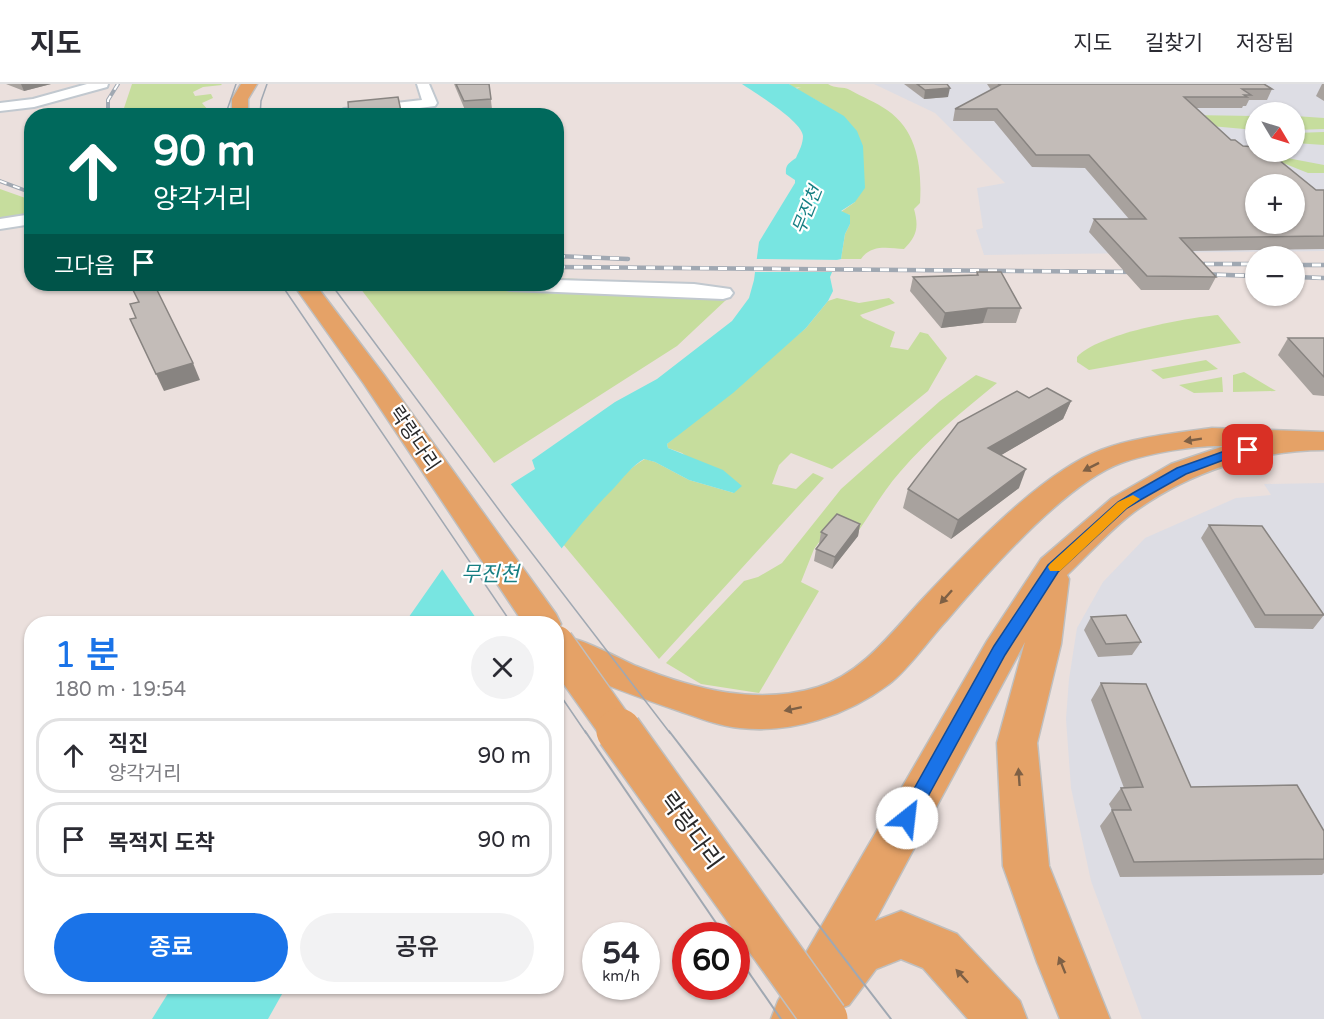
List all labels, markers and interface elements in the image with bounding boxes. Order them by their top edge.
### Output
text: 지도 [30,27,82,61]
text: 지도 [1073,31,1112,56]
text: 길찾기 [1145,31,1203,56]
text: 저장됨 [1236,31,1294,56]
north arrow [1245,102,1305,162]
map controls [1245,102,1305,306]
text: 90 m [153,126,255,177]
icon: ahead [54,132,132,210]
button: + [1245,174,1305,234]
water label: 무진천 [787,181,827,237]
text: 양각거리 [153,183,252,216]
icon: arrive [127,246,160,279]
button: − [1245,246,1305,306]
text: 그다음 [54,253,115,279]
street label: 락랑다리 [383,402,445,476]
pin [1222,424,1273,475]
icon: arrive [1231,433,1264,466]
one-way arrow [1183,435,1202,444]
one-way arrow [1082,462,1099,471]
water label: 무진천 [461,562,522,587]
one-way arrow [939,589,953,604]
text: 1 분 [54,634,119,677]
button: close [471,636,534,699]
text: 180 m · 19:54 [54,678,186,702]
one-way arrow [784,705,803,714]
text: 직진 [108,731,148,757]
icon: ahead [57,739,90,772]
text: 90 m [477,743,531,769]
text: 양각거리 [108,762,182,786]
one-way arrow [1015,767,1024,786]
position arrow [875,786,939,850]
street label: 락랑다리 [653,787,729,875]
icon: arrive [57,823,90,856]
text: 90 m [477,827,531,853]
text: 목적지 도착 [108,830,215,856]
button: 종료 [54,913,288,982]
button: 공유 [300,913,534,982]
speed limit sign: 60 [672,922,750,1000]
text: 54 [602,935,640,972]
one-way arrow [1057,956,1067,974]
text: km/h [602,967,640,985]
one-way arrow [956,969,969,984]

